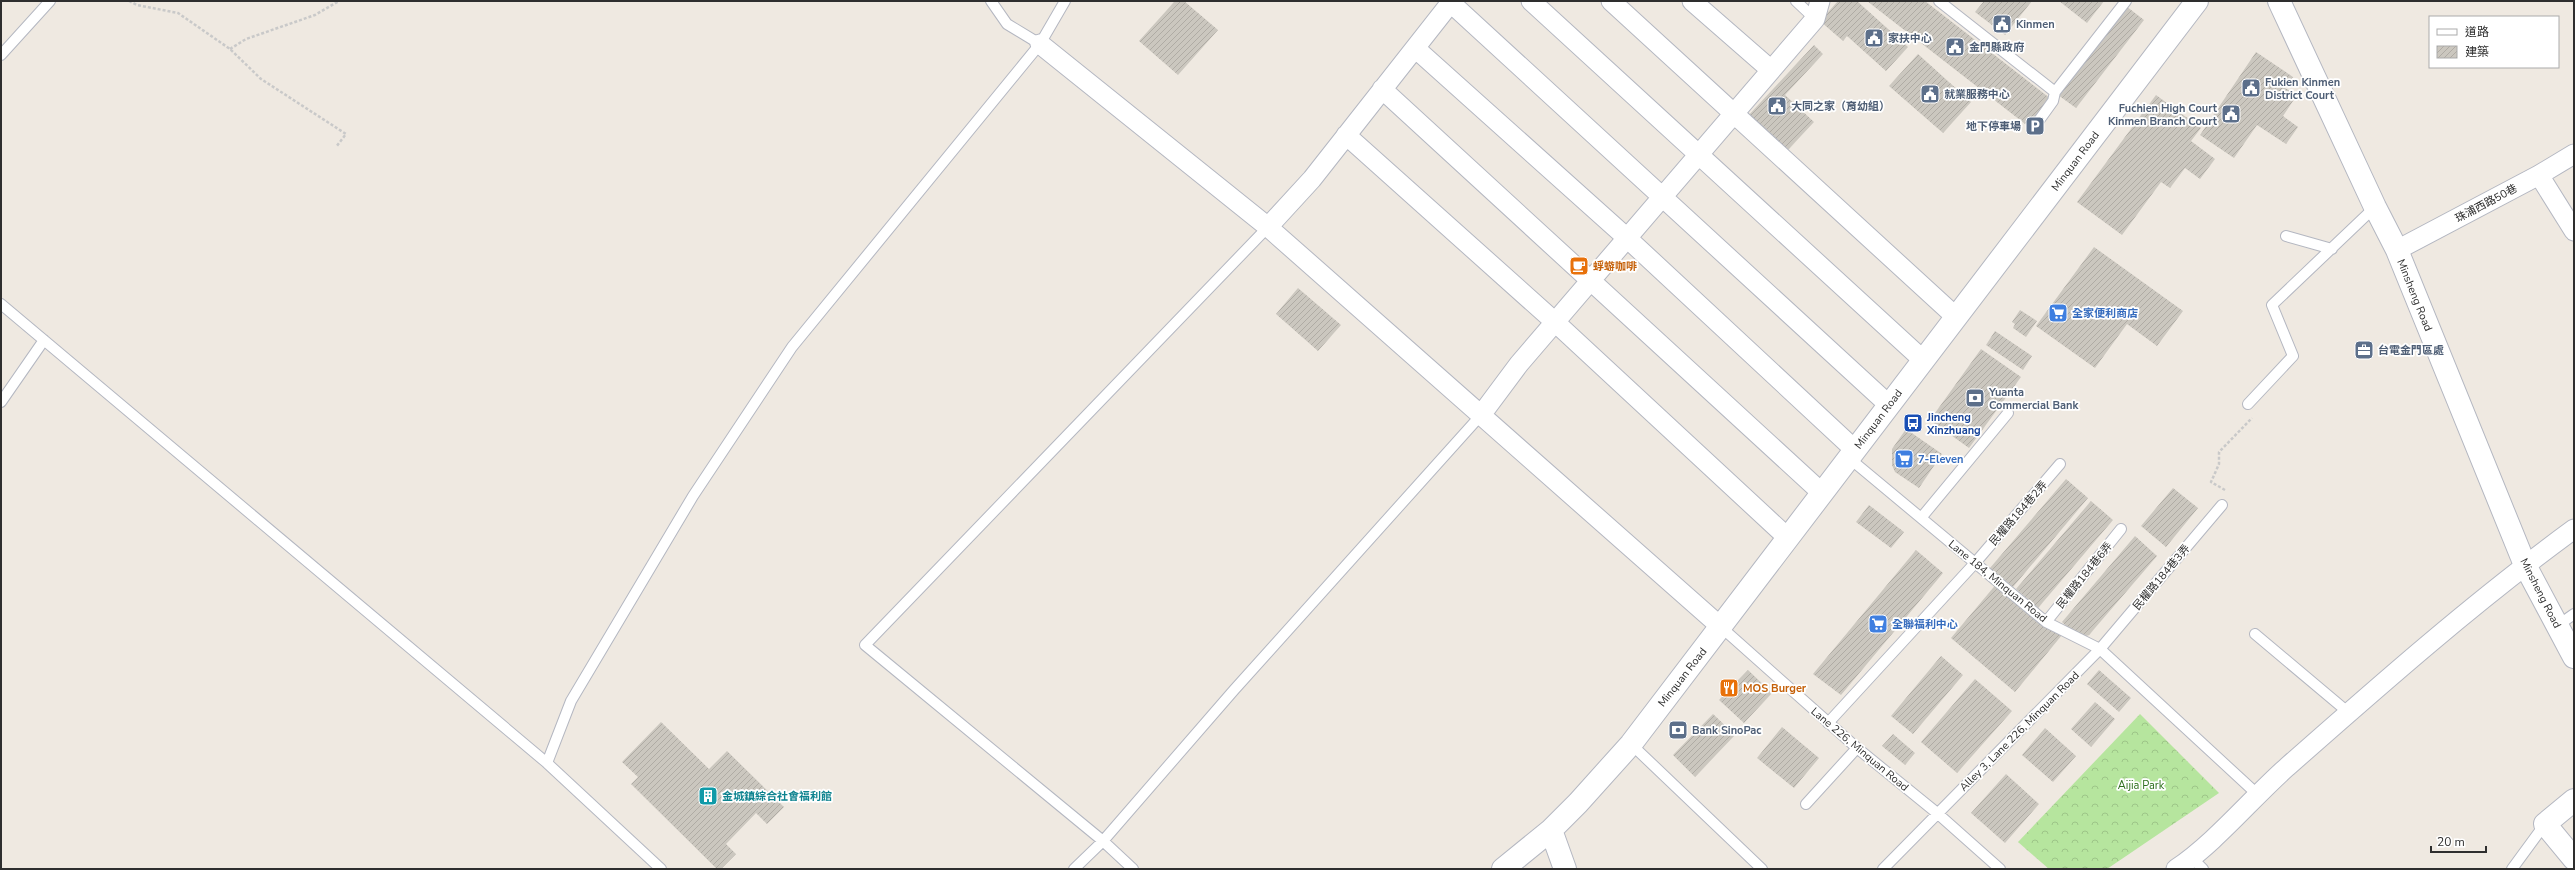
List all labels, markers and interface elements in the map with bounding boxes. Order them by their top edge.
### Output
public building icon: Kinmen [1991,13,2013,35]
legend [2429,16,2559,68]
place label: Kinmen [2016,17,2055,32]
text: 道路 [2465,24,2489,40]
public building icon: 家扶中心 [1863,27,1885,49]
place label: 家扶中心 [1888,31,1932,46]
public building icon: 金門縣政府 [1944,36,1966,58]
place label: 金門縣政府 [1969,40,2024,55]
text: 建築 [2465,44,2489,60]
place label: Fukien Kinmen District Court [2265,75,2340,103]
public building icon: Fukien Kinmen District Court [2240,77,2262,99]
public building icon: 就業服務中心 [1919,83,1941,105]
place label: 就業服務中心 [1944,87,2010,102]
public building icon: 大同之家（育幼組） [1766,95,1788,117]
place label: 大同之家（育幼組） [1791,99,1890,114]
place label: Fuchien High Court Kinmen Branch Court [2108,101,2218,129]
public building icon: Fuchien High Court Kinmen Branch Court [2220,103,2242,125]
parking icon: 地下停車場 [2024,115,2046,137]
place label: 地下停車場 [1966,119,2021,134]
street label: Minquan Road [2048,128,2103,194]
street label: 珠浦西路50巷 [2453,181,2520,226]
cafe icon: 蜉蝣咖啡 [1568,255,1590,277]
street label: Minsheng Road [2393,257,2436,334]
place label: 蜉蝣咖啡 [1593,259,1637,274]
supermarket icon: 全家便利商店 [2047,302,2069,324]
place label: 全家便利商店 [2072,306,2138,321]
office icon: 台電金門區處 [2353,339,2375,361]
place label: 台電金門區處 [2378,343,2444,358]
place label: Yuanta Commercial Bank [1988,385,2079,413]
street label: Minquan Road [1851,386,1906,452]
bank icon: Yuanta Commercial Bank [1964,387,1986,409]
place label: Jincheng Xinzhuang [1926,410,1981,438]
bus stop icon: Jincheng Xinzhuang [1902,412,1924,434]
supermarket icon: 7-Eleven [1893,448,1915,470]
place label: 7-Eleven [1918,452,1963,467]
street label: 民權路184巷2弄 [1986,478,2051,549]
street label: Lane 184, Minquan Road [1945,537,2050,626]
street label: 民權路184巷6弄 [2053,539,2116,612]
street label: 民權路184巷3弄 [2129,541,2193,613]
street label: Minsheng Road [2516,556,2565,631]
supermarket icon: 全聯福利中心 [1867,613,1889,635]
place label: 全聯福利中心 [1892,617,1958,632]
street label: Minquan Road [1655,645,1710,710]
street label: Alley 3, Lane 226, Minquan Road [1956,668,2083,795]
restaurant icon: MOS Burger [1718,677,1740,699]
place label: MOS Burger [1743,681,1807,696]
street label: Lane 226, Minquan Road [1808,704,1912,795]
bank icon: Bank SinoPac [1667,719,1689,741]
place label: Bank SinoPac [1692,723,1762,738]
park label: Aijia Park [2118,778,2165,793]
building icon: 金城鎮綜合社會福利館 [697,785,719,807]
place label: 金城鎮綜合社會福利館 [722,789,832,804]
scale bar [2431,828,2486,854]
text: 20 m [2437,834,2465,850]

